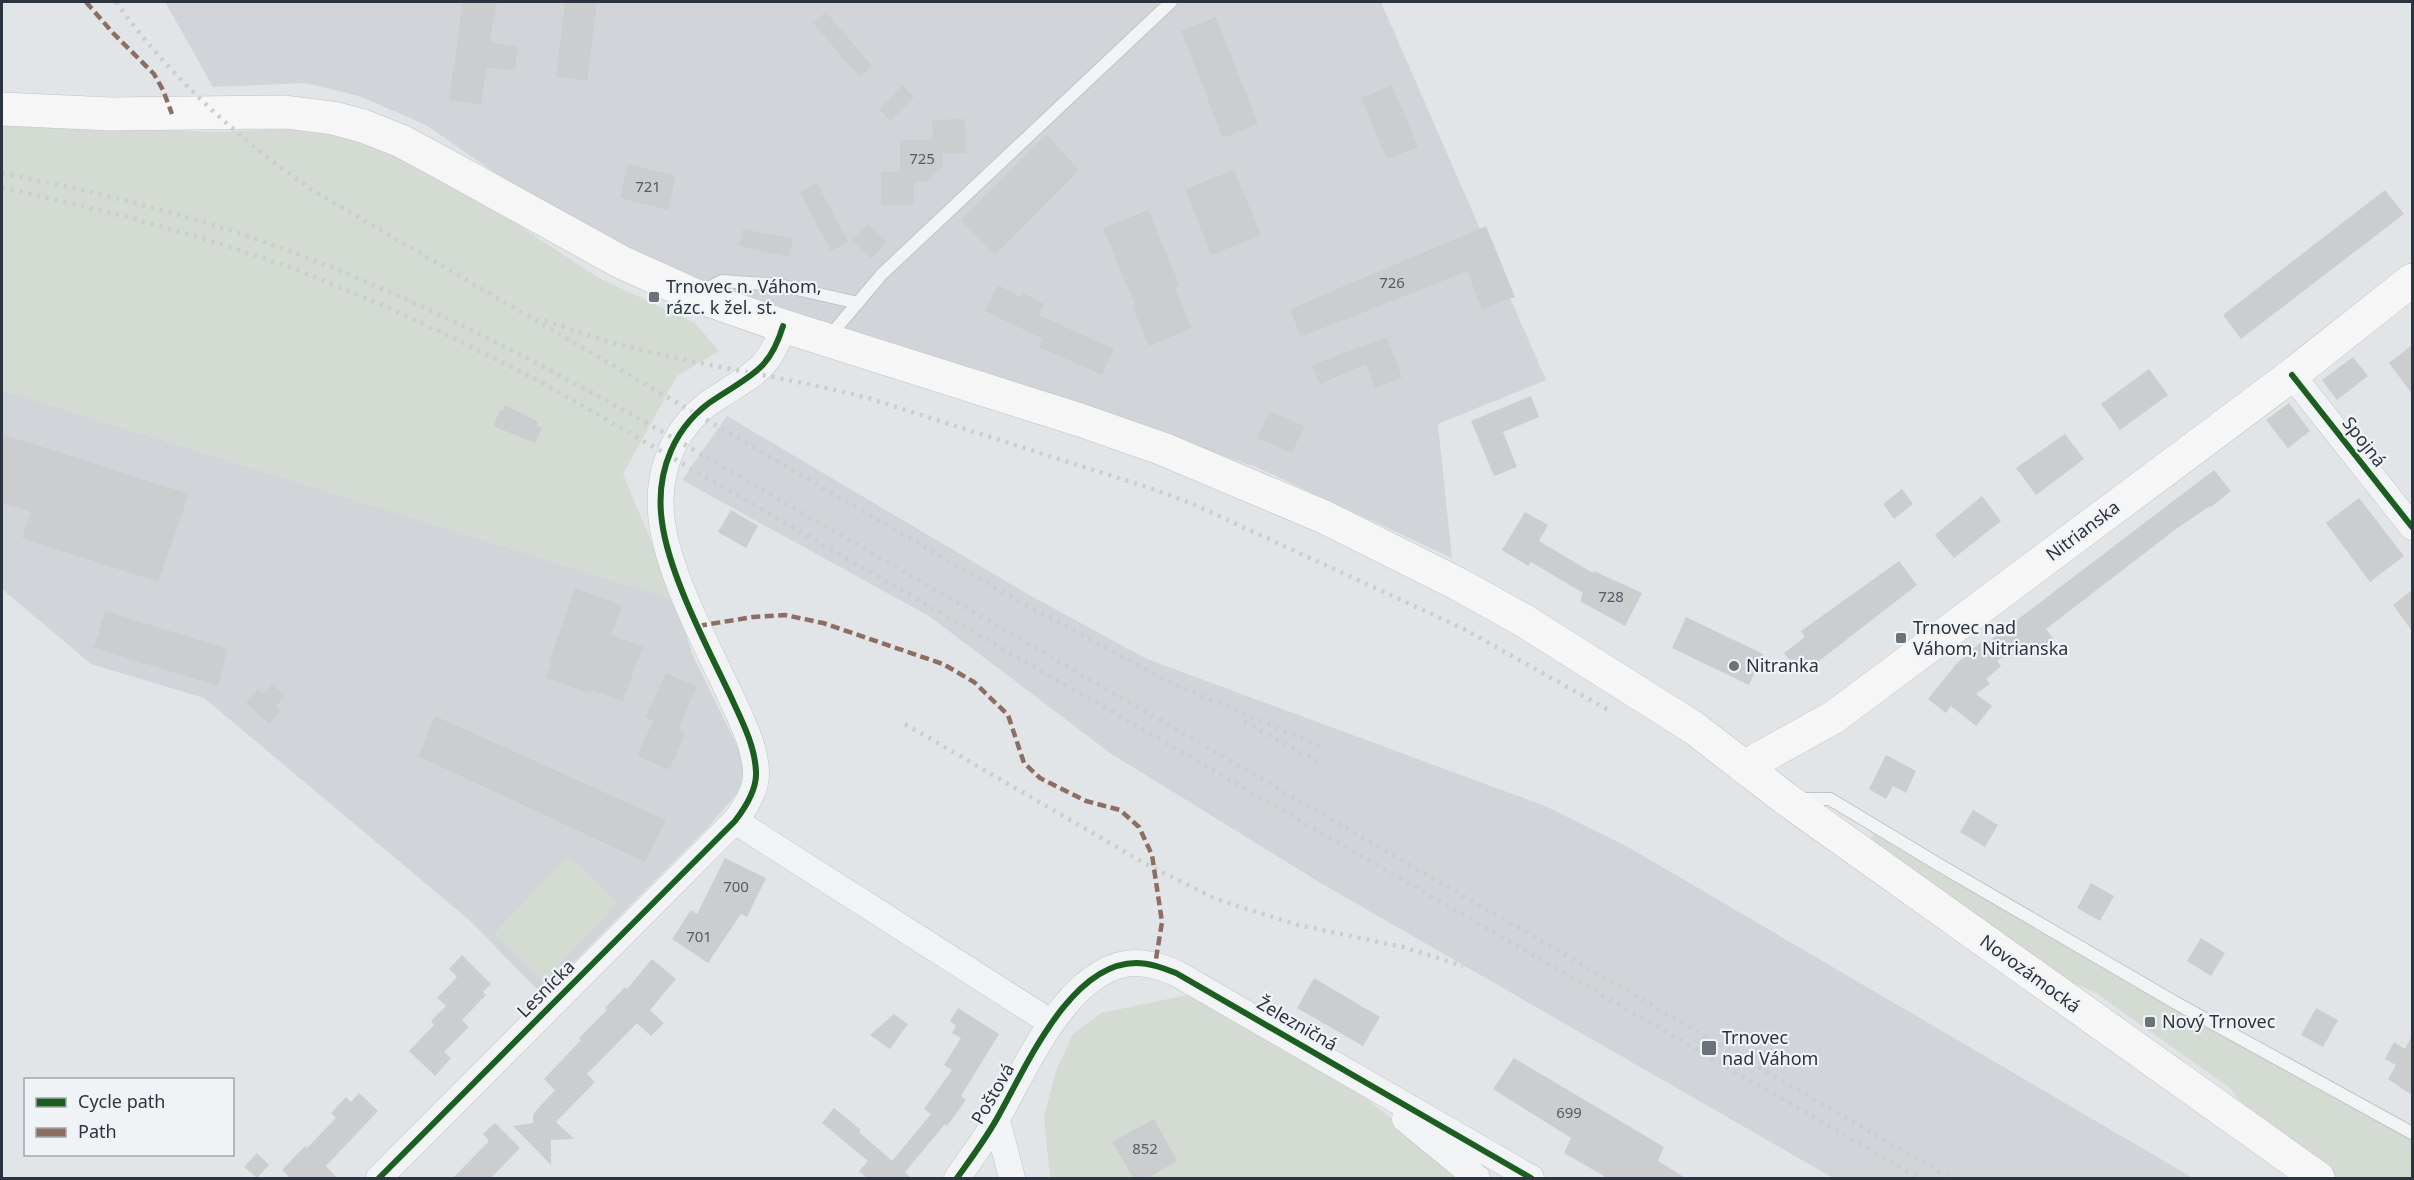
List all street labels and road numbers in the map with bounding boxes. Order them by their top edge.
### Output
street label: Spojná [2338,411,2392,472]
street label: Nitrianska [2041,495,2124,566]
street label: Novozámocká [1976,929,2086,1018]
street label: Lesnícka [511,954,579,1022]
street label: Železničná [1253,990,1342,1056]
street label: Poštová [965,1059,1019,1128]

